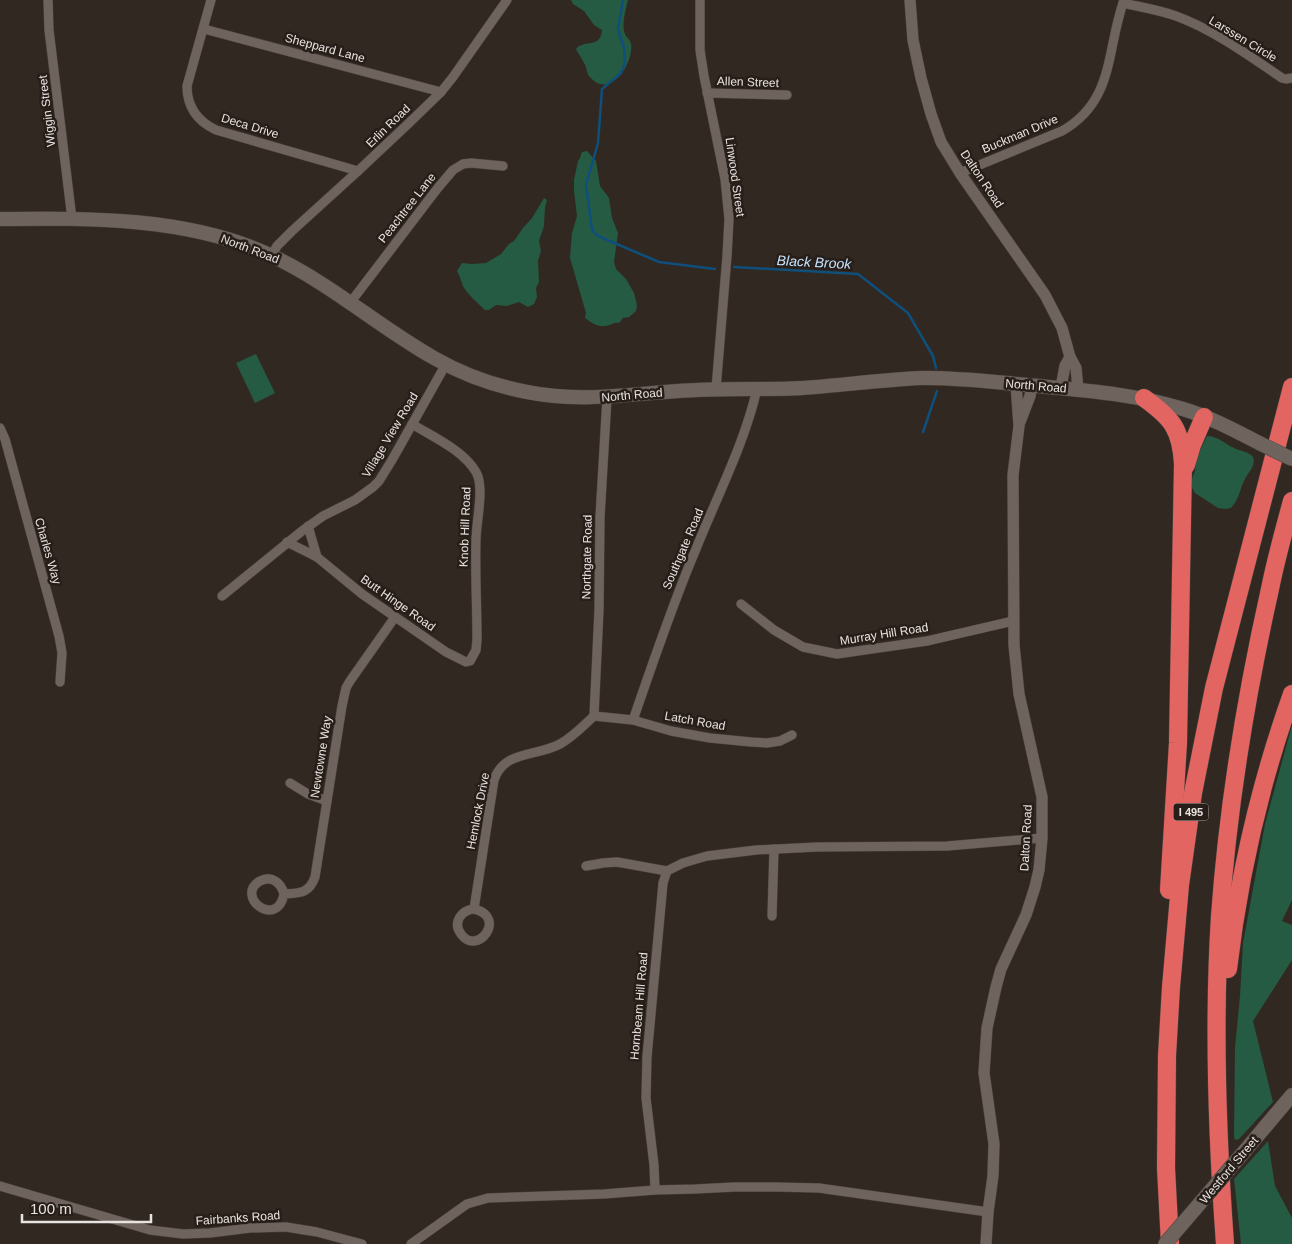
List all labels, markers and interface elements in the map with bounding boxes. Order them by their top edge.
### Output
street label: Larssen Circle [1207,13,1280,65]
street label: Sheppard Lane [284,31,367,65]
street label: Wiggin Street [36,74,58,148]
street label: Allen Street [717,74,780,90]
street label: Erlin Road [363,102,413,150]
street label: Deca Drive [220,111,281,141]
street label: Buckman Drive [980,112,1060,156]
street label: Linwood Street [722,136,748,218]
street label: Dalton Road [958,147,1006,211]
street label: Peachtree Lane [375,170,439,246]
street label: North Road [219,231,281,267]
water label: Black Brook [776,252,853,272]
street label: North Road [1005,376,1067,396]
street label: North Road [601,385,663,405]
street label: Village View Road [359,390,421,480]
street label: Knob Hill Road [457,487,473,567]
street label: Southgate Road [660,506,706,592]
street label: Northgate Road [579,515,595,599]
street label: Charles Way [32,516,64,586]
street label: Butt Hinge Road [358,572,438,634]
street label: Murray Hill Road [839,620,929,648]
street label: Latch Road [664,709,726,733]
street label: Newtowne Way [308,715,334,799]
street label: Hemlock Drive [464,771,492,851]
street label: Dalton Road [1017,804,1035,872]
road number: I 495 [1174,804,1208,820]
street label: Hornbeam Hill Road [627,952,651,1060]
street label: Westford Street [1197,1133,1262,1206]
scale bar [22,1192,151,1224]
text: 100 m [30,1200,72,1217]
street label: Fairbanks Road [195,1208,281,1228]

